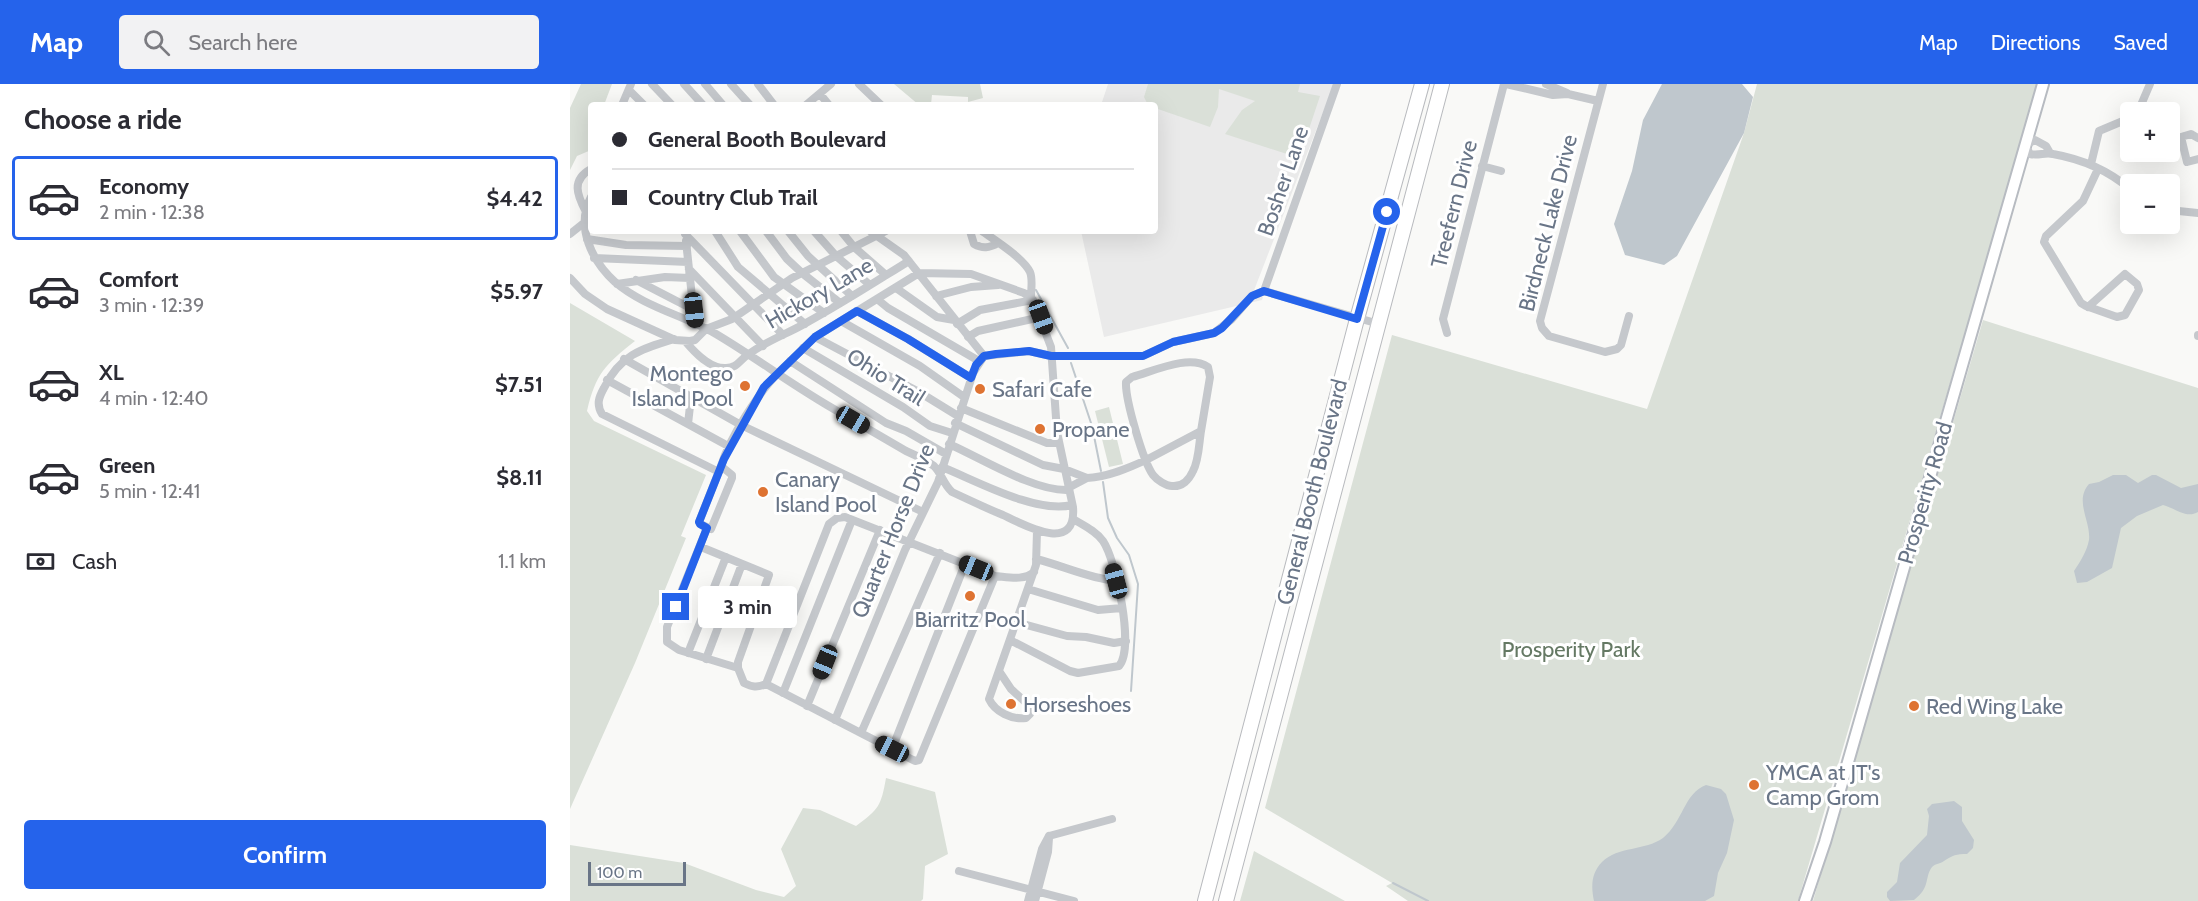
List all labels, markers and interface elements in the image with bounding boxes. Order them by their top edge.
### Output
search box [119,15,539,69]
text: Map [30,25,83,59]
icon: search [140,26,173,59]
text: Search here [188,29,297,56]
text: Map [1919,30,1958,55]
text: Directions [1991,30,2080,55]
text: Saved [2113,30,2168,55]
map controls [2120,102,2180,234]
button: + [2120,102,2180,162]
text: Choose a ride [24,103,182,136]
street label: Bosher Lane [1252,122,1314,240]
text: General Booth Boulevard [648,126,886,153]
street label: Birdneck Lake Drive [1513,132,1583,314]
street label: Treefern Drive [1425,137,1483,271]
icon: car [27,171,81,225]
text: Economy [99,173,189,200]
button: − [2120,174,2180,234]
text: Country Club Trail [648,184,818,211]
text: $4.42 [486,185,543,212]
route start [1373,198,1400,225]
text: 2 min · 12:38 [99,200,205,224]
street label: Hickory Lane [760,251,878,335]
icon: car [27,264,81,318]
text: Comfort [99,266,178,293]
text: $5.97 [490,278,543,305]
car [683,291,705,329]
text: 3 min · 12:39 [99,293,204,317]
car [1026,297,1056,337]
street label: Ohio Trail [842,342,931,412]
icon: car [27,357,81,411]
text: XL [99,359,124,386]
place label: Montego Island Pool [632,360,734,412]
text: $7.51 [495,371,543,398]
place label: Safari Cafe [992,376,1092,403]
street label: General Booth Boulevard [1271,376,1353,608]
marker: Montego Island Pool [738,379,752,393]
marker: Safari Cafe [973,382,987,396]
text: 4 min · 12:40 [99,386,208,410]
car [833,403,873,437]
place label: Propane [1052,416,1130,443]
street label: Prosperity Road [1892,419,1958,567]
marker: Propane [1033,422,1047,436]
street label: Quarter Horse Drive [846,440,940,622]
icon: car [27,450,81,504]
text: Green [99,452,155,479]
text: $8.11 [496,464,543,491]
place label: Canary Island Pool [775,466,877,518]
text: 5 min · 12:41 [99,479,200,503]
marker: Canary Island Pool [756,485,770,499]
icon: cash [24,545,57,578]
text: Cash [72,548,117,575]
text: 1.1 km [498,549,546,573]
car [956,553,996,583]
car [1103,561,1129,601]
callout: 3 min [697,586,796,628]
marker: Biarritz Pool [963,589,977,603]
route end [662,593,689,620]
text: 3 min [723,595,772,619]
place label: Biarritz Pool [914,606,1026,633]
park label: Prosperity Park [1502,636,1640,663]
car [810,642,840,682]
place label: Horseshoes [1023,691,1131,718]
place label: Red Wing Lake [1926,693,2063,720]
marker: Horseshoes [1004,697,1018,711]
marker: Red Wing Lake [1907,699,1921,713]
car [872,733,912,765]
place label: YMCA at JT's Camp Grom [1765,759,1880,811]
marker: YMCA at JT's Camp Grom [1747,778,1761,792]
button: Confirm [24,820,546,889]
scale bar [588,859,686,886]
text: 100 m [597,863,642,882]

